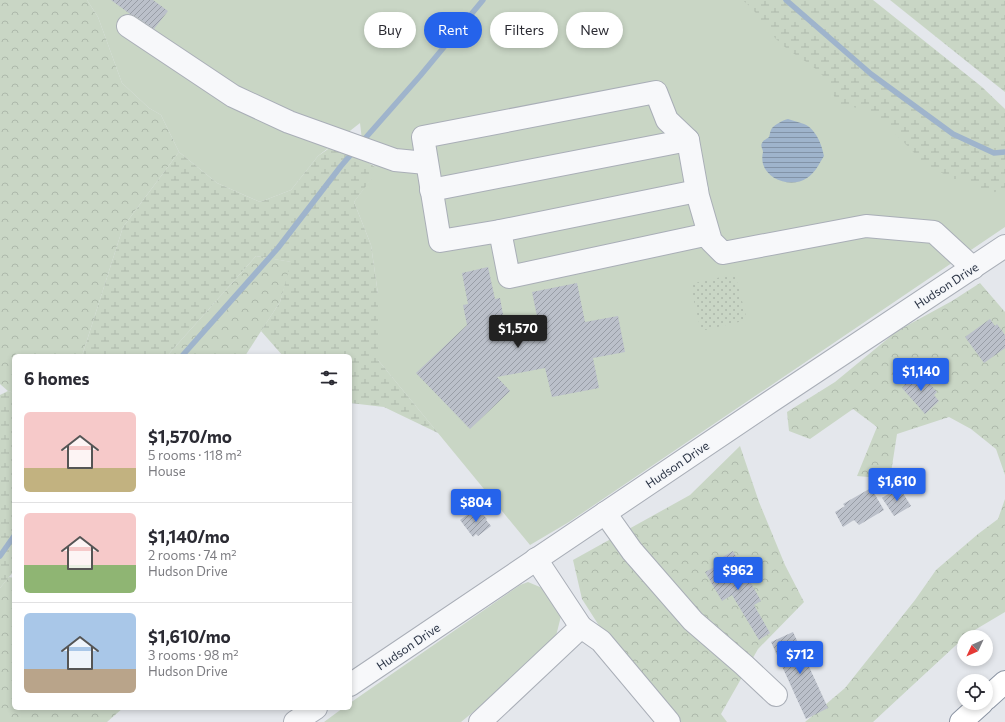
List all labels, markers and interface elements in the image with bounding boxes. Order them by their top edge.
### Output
chip: Buy [364,12,416,48]
chip: Rent [424,12,482,48]
chip: Filters [490,12,558,48]
chip: New [566,12,623,48]
street label: Hudson Drive [911,259,981,311]
pin: $1,570 [485,315,551,349]
text: $1,570 [498,320,538,336]
pin: $1,140 [888,358,954,392]
text: $1,140 [902,363,940,379]
icon: filters [318,367,340,389]
text: 6 homes [24,368,89,389]
text: $1,570/mo [148,426,232,447]
icon: home [56,428,104,476]
street label: Hudson Drive [643,438,711,490]
text: 5 rooms · 118 m² [148,447,242,463]
text: House [148,463,186,479]
pin: $1,610 [864,468,930,502]
text: $1,610 [878,473,916,489]
pin: $804 [452,489,500,523]
text: $804 [460,494,492,510]
text: $1,140/mo [148,526,230,547]
icon: home [56,529,104,577]
text: 2 rooms · 74 m² [148,547,236,563]
pin: $962 [714,557,762,591]
text: $962 [723,562,753,578]
text: Hudson Drive [148,563,228,579]
street label: Hudson Drive [374,620,442,672]
text: $1,610/mo [148,626,231,647]
icon: home [56,629,104,677]
north arrow [957,630,993,666]
map controls [957,630,993,710]
pin: $712 [776,641,824,675]
text: $712 [786,646,814,662]
text: 3 rooms · 98 m² [148,647,239,663]
text: Hudson Drive [148,663,228,679]
button: locate [957,674,993,710]

